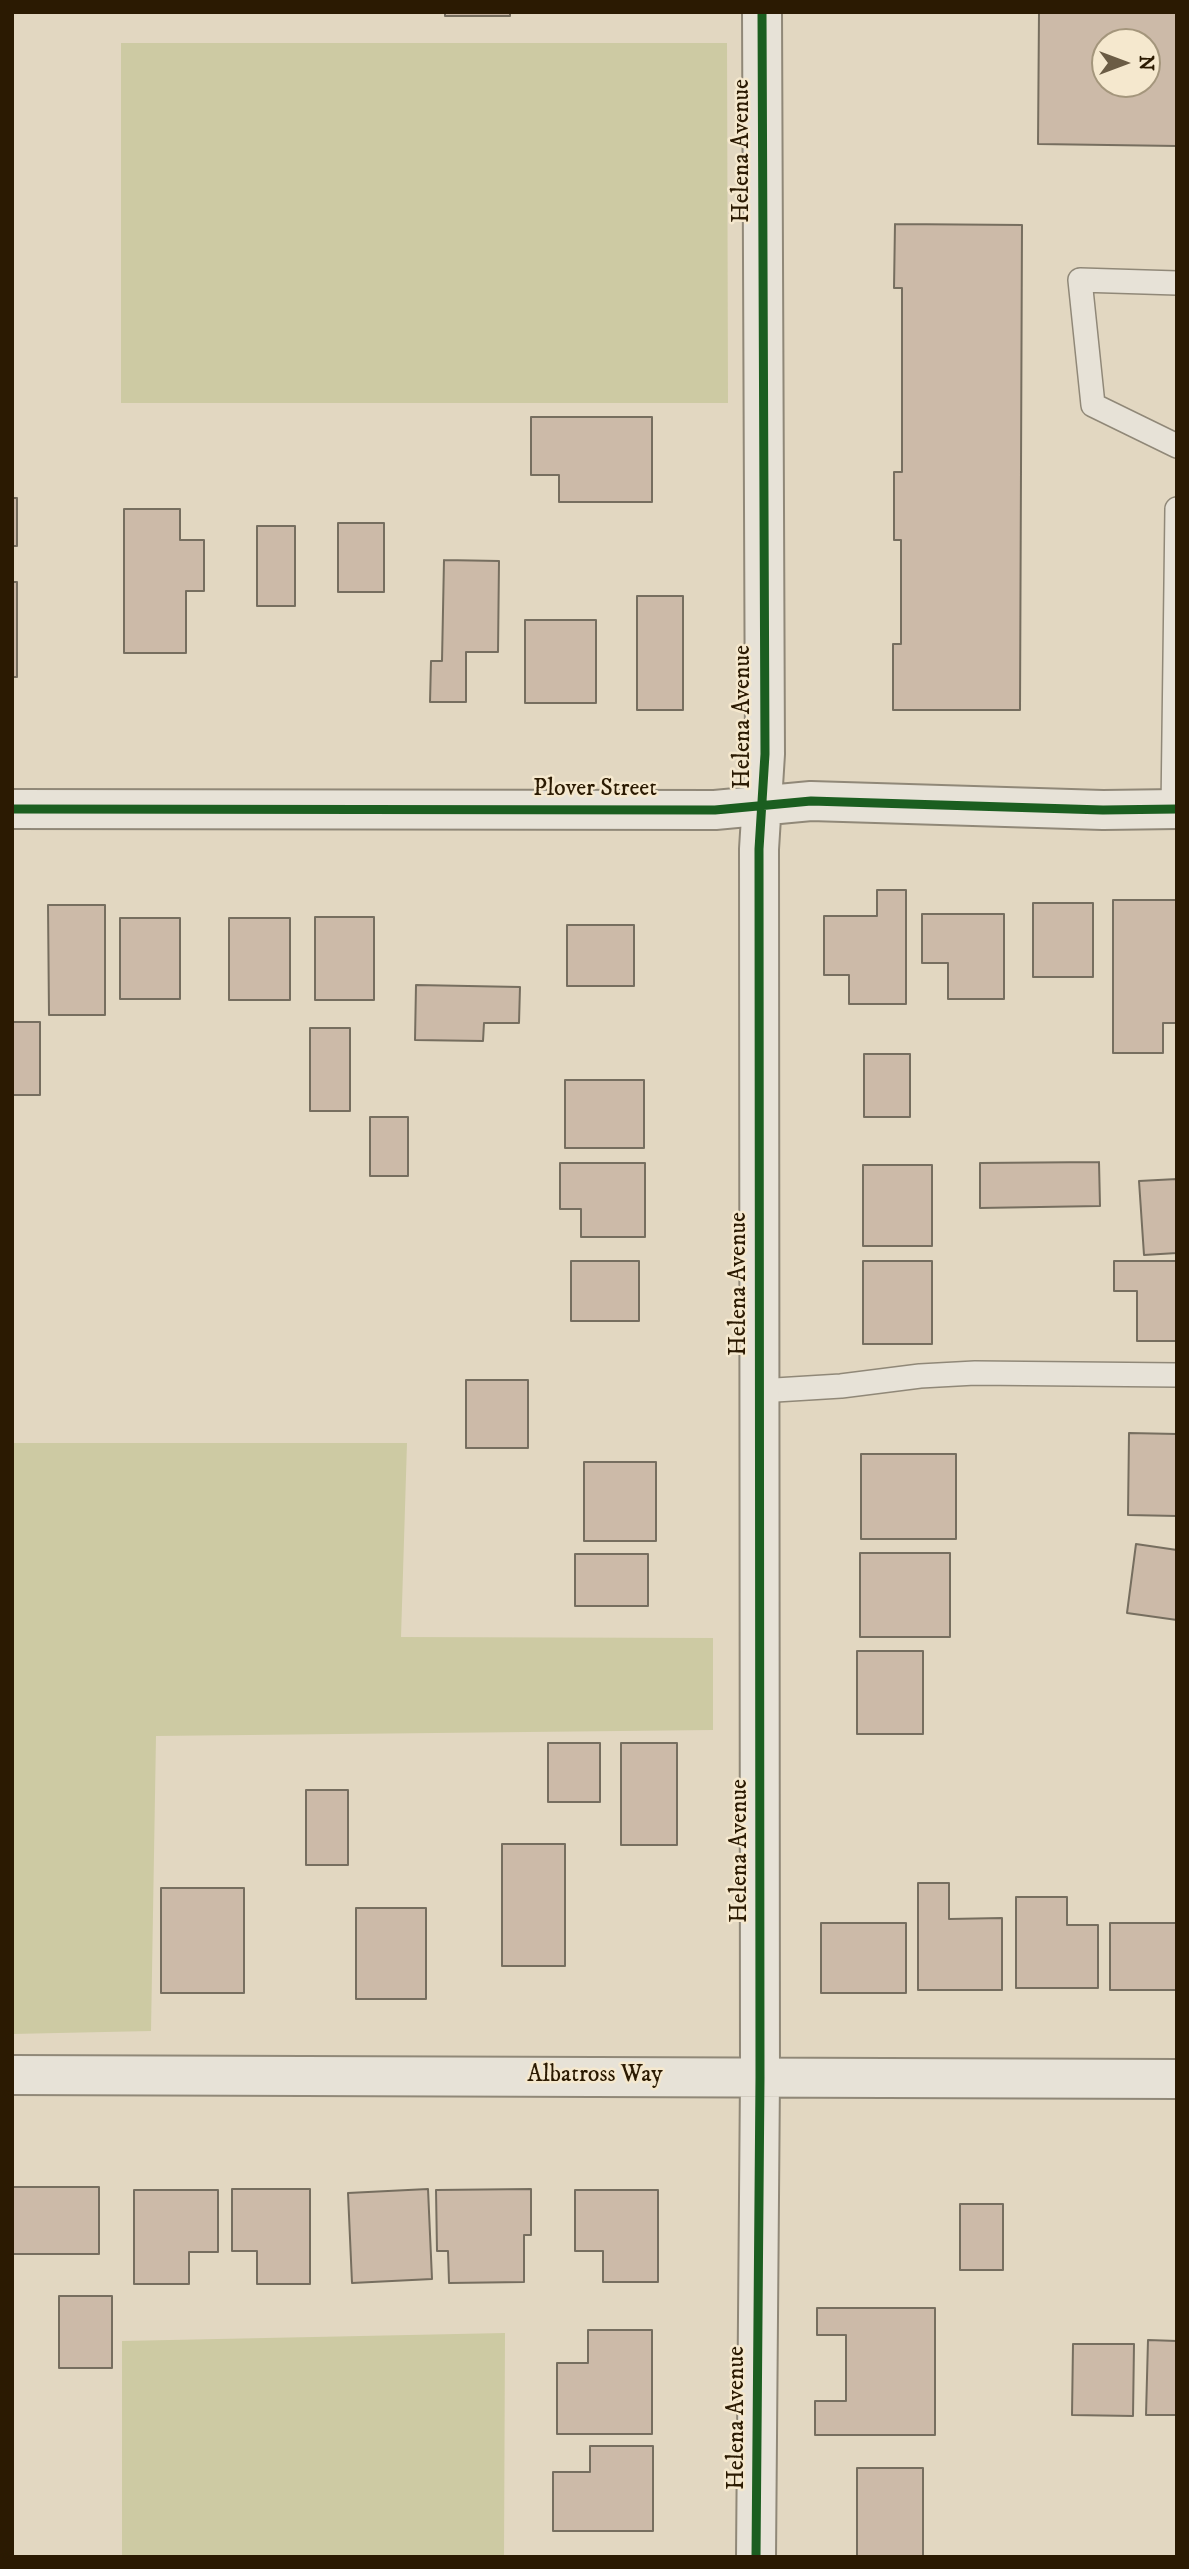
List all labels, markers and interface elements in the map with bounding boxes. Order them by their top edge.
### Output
north arrow [1091,28,1161,98]
text: N [1134,55,1157,71]
street label: Helena Avenue [729,79,757,223]
street label: Helena Avenue [730,645,758,789]
street label: Plover Street [533,776,657,804]
street label: Helena Avenue [726,1212,754,1356]
street label: Helena Avenue [727,1779,755,1923]
street label: Albatross Way [527,2062,663,2090]
street label: Helena Avenue [724,2346,752,2490]

